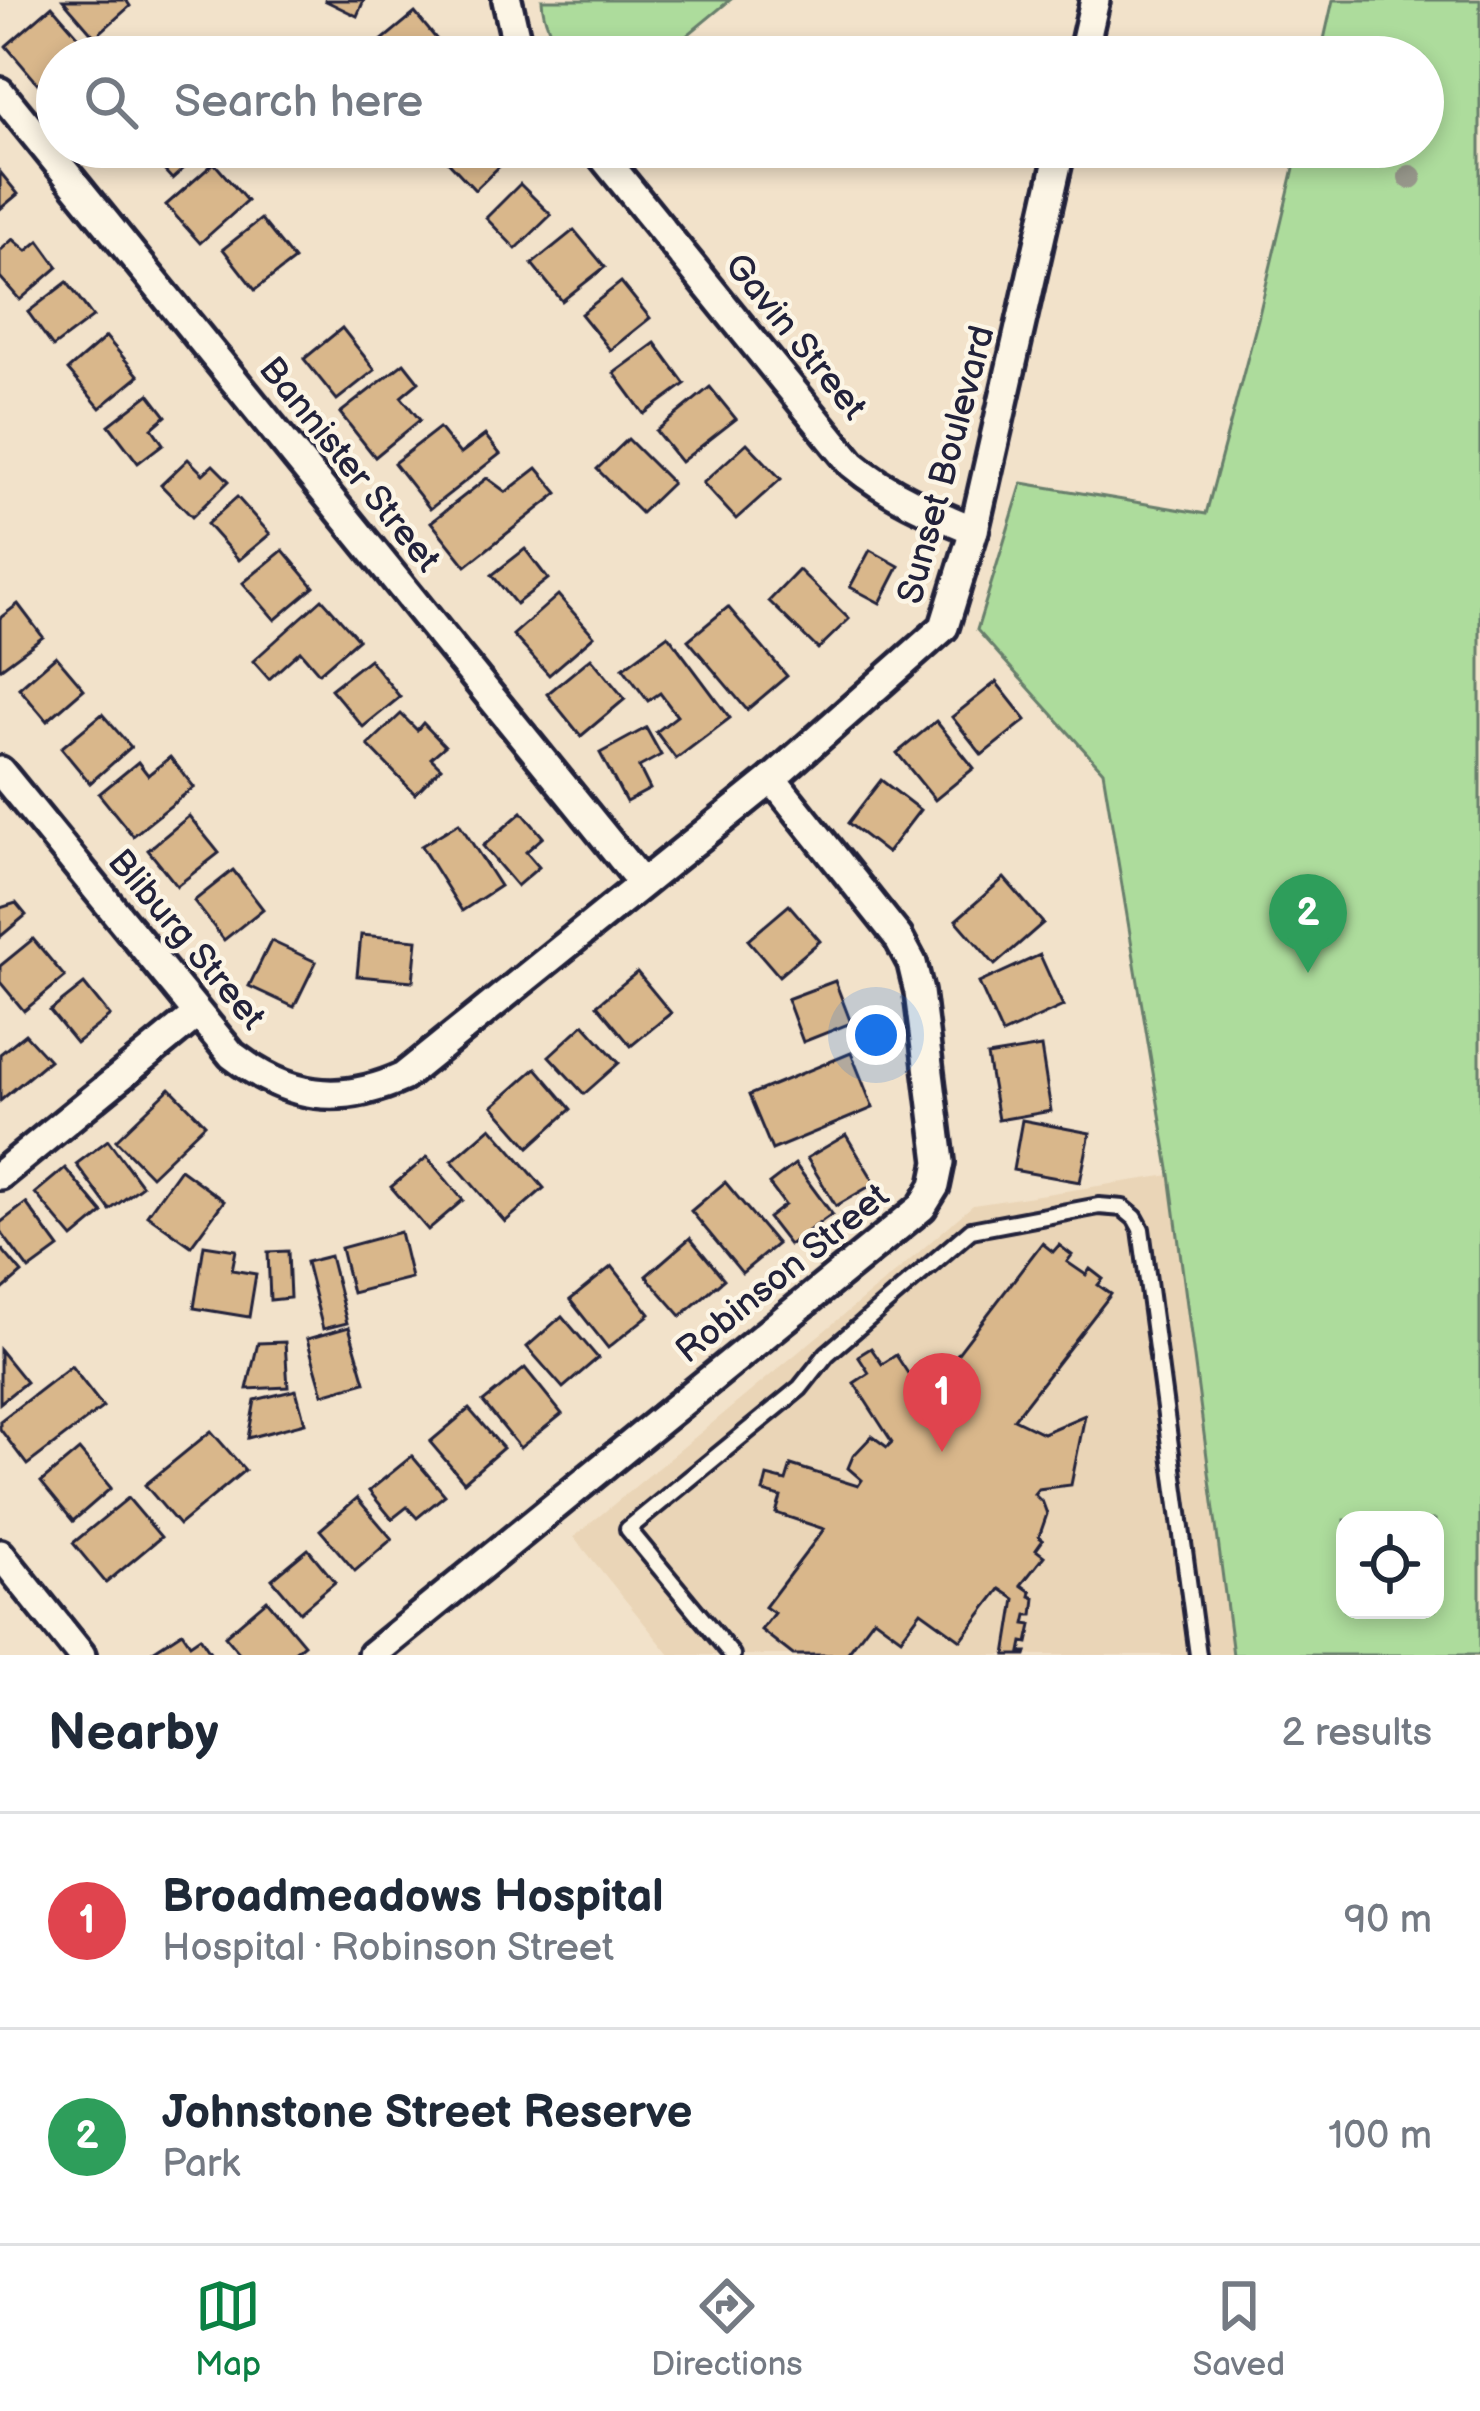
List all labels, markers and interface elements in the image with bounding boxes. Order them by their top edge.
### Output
search box [36,36,1444,168]
icon: search [78,69,144,135]
text: Search here [174,75,423,130]
street label: Gavin Street [715,245,875,429]
street label: Sunset Boulevard [889,321,1005,609]
street label: Bannister Street [249,349,449,581]
street label: Bliburg Street [98,841,274,1039]
pin: 2 [1269,874,1347,973]
your location [846,1005,906,1065]
street label: Robinson Street [668,1175,898,1373]
pin: 1 [903,1353,981,1452]
map controls [1336,1511,1444,1619]
button: locate [1336,1511,1444,1619]
text: Nearby [48,1703,219,1764]
text: 2 results [1281,1710,1432,1757]
text: Broadmeadows Hospital [162,1870,664,1925]
text: 1 [79,1897,95,1944]
text: 90 m [1344,1897,1432,1944]
text: Hospital · Robinson Street [162,1925,614,1972]
text: Johnstone Street Reserve [162,2086,692,2141]
text: 2 [75,2113,99,2160]
text: 100 m [1328,2113,1432,2160]
text: Park [162,2141,240,2188]
tab: Map [195,2273,261,2385]
tab: Directions [651,2273,803,2385]
tab: Saved [1192,2273,1285,2385]

